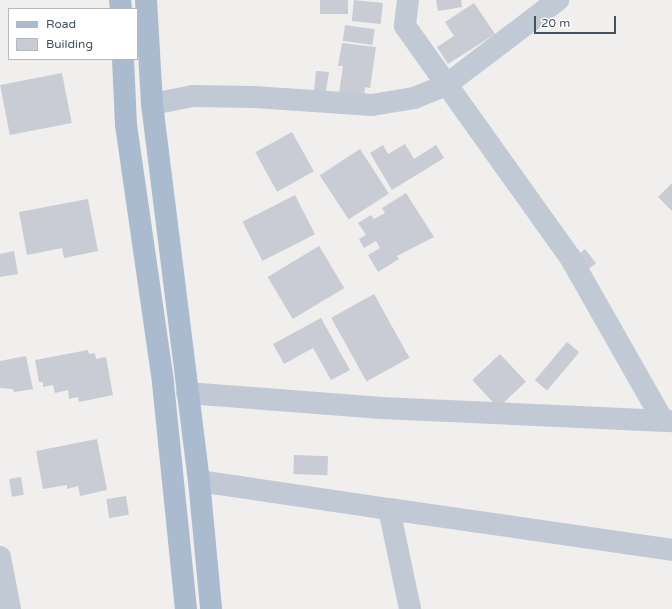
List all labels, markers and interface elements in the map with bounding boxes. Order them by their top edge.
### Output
legend [8,8,138,60]
scale bar [536,8,618,34]
text: 20 m [541,16,570,30]
text: Road [46,17,76,31]
text: Building [46,37,93,51]

